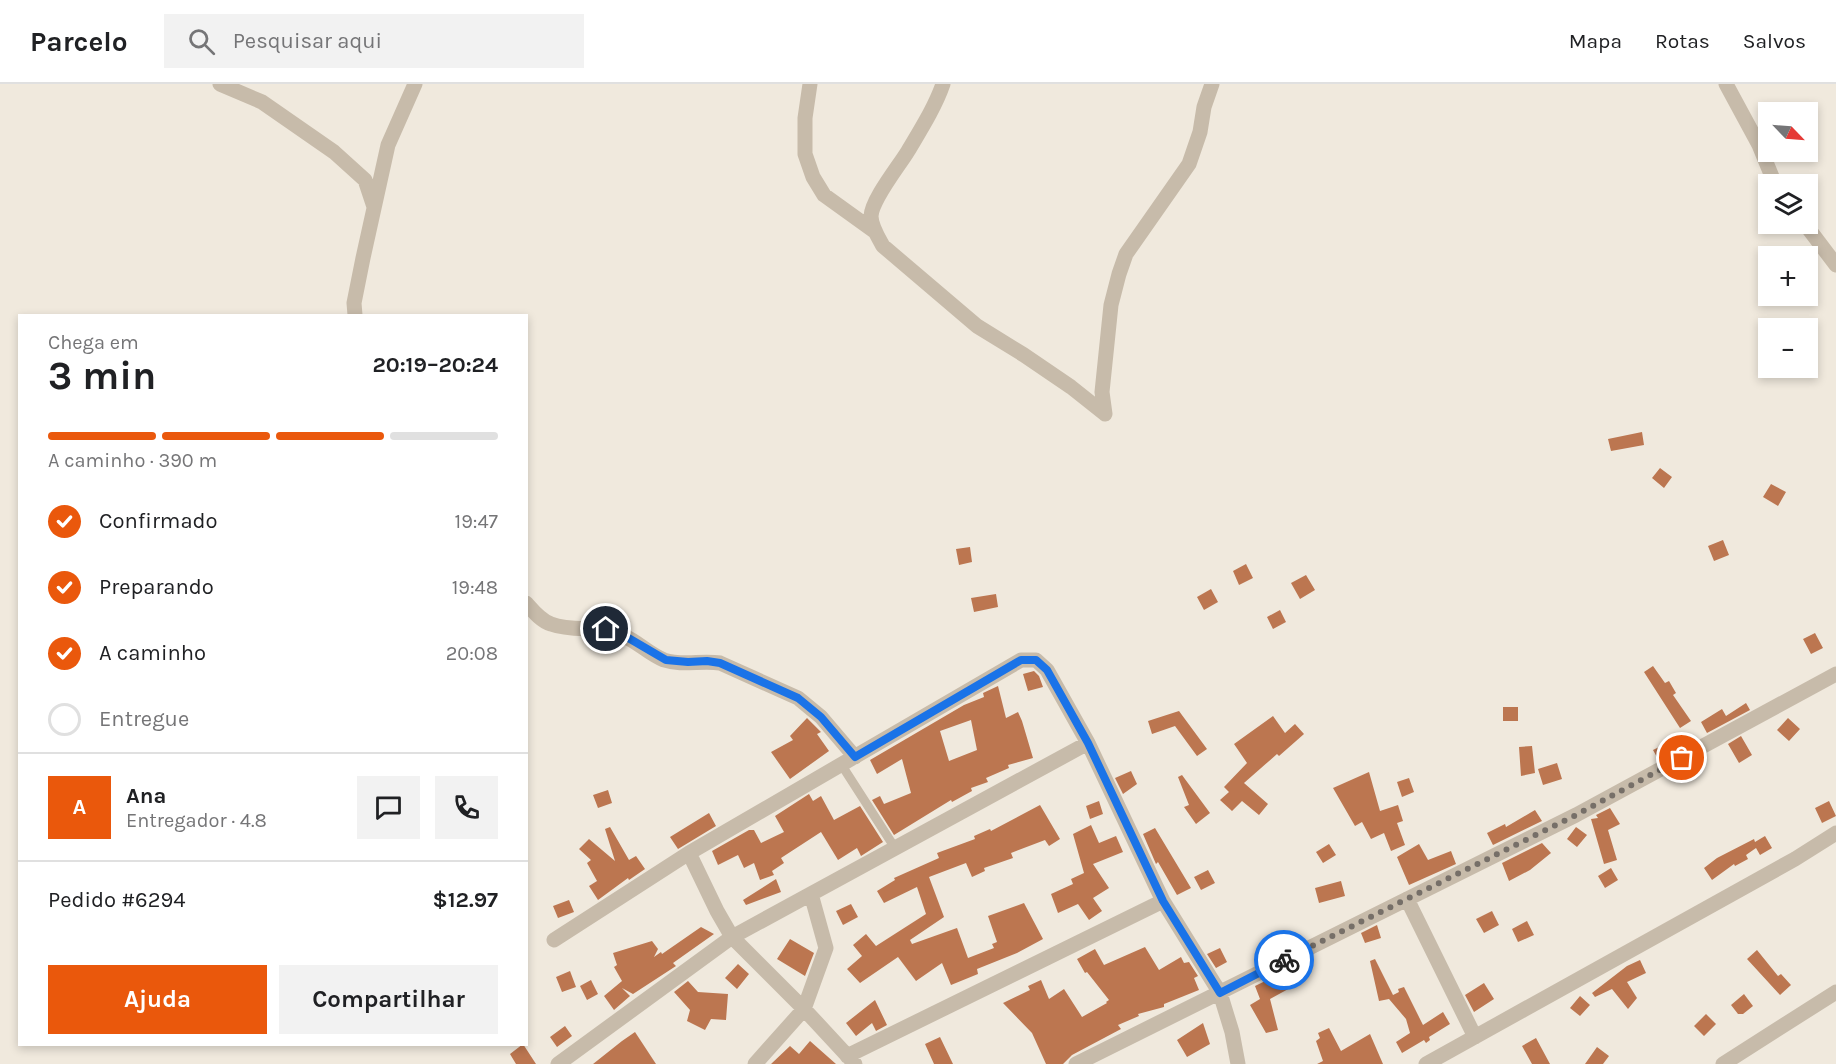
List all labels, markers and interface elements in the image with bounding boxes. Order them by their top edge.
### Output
search box [164,14,584,68]
text: Parcelo [30,25,128,58]
icon: search [185,25,218,58]
text: Pesquisar aqui [233,28,382,54]
text: Mapa [1569,29,1622,53]
text: Rotas [1655,29,1710,53]
text: Salvos [1743,29,1806,53]
north arrow [1758,102,1818,162]
map controls [1758,102,1818,378]
button: layers [1758,174,1818,234]
button: + [1758,246,1818,306]
button: − [1758,318,1818,378]
text: Chega em [48,331,139,354]
text: 20:19–20:24 [372,352,498,378]
text: 3 min [48,353,156,399]
text: A caminho · 390 m [48,449,217,472]
icon: check [48,505,81,538]
text: Confirmado [99,508,218,534]
text: 19:47 [455,510,498,533]
icon: check [48,571,81,604]
text: Preparando [99,574,214,600]
text: 19:48 [452,576,498,599]
pin [580,603,631,654]
icon: home [589,612,622,645]
icon: check [48,637,81,670]
text: A caminho [99,640,206,666]
text: 20:08 [446,642,498,665]
text: Entregue [99,706,189,732]
pin [1656,732,1707,783]
icon: bag [1665,741,1698,774]
button: chat [357,776,420,839]
button: phone [435,776,498,839]
text: Ana [126,783,166,809]
text: A [73,794,86,820]
text: Entregador · 4.8 [126,809,267,832]
text: Pedido #6294 [48,887,186,913]
text: $12.97 [433,887,498,913]
courier [1254,930,1314,990]
icon: bike [1268,944,1301,977]
button: Ajuda [48,965,267,1034]
button: Compartilhar [279,965,498,1034]

